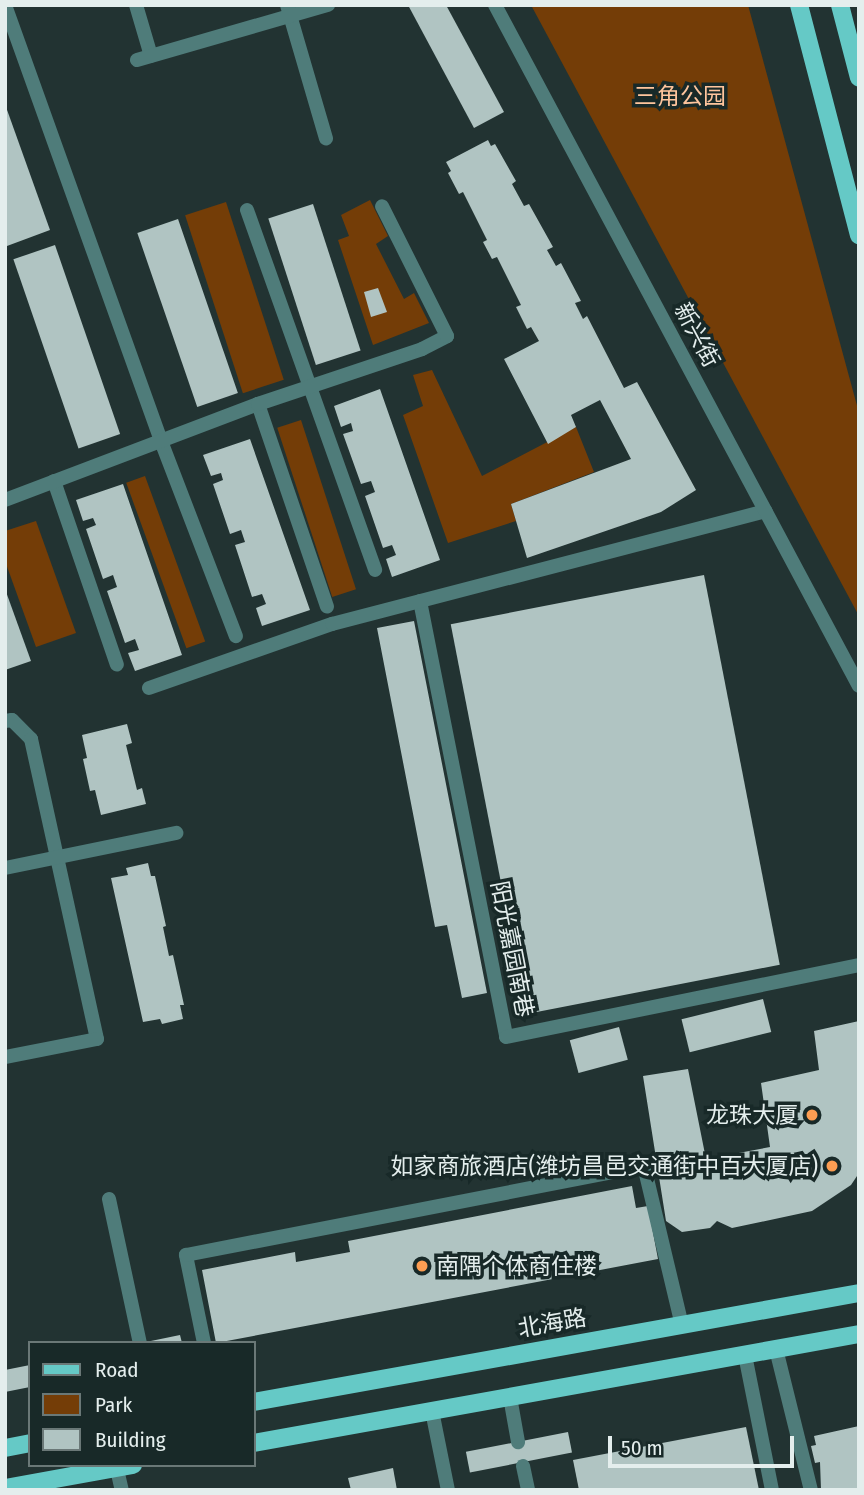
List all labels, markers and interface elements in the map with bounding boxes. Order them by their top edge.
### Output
park label: 三角公园 [634,82,726,110]
street label: 新兴街 [669,298,725,372]
street label: 阳光嘉园南巷 [485,879,539,1019]
place label: 龙珠大厦 [706,1101,798,1129]
marker: 龙珠大厦 [804,1107,820,1123]
place label: 如家商旅酒店(潍坊昌邑交通街中百大厦店) [390,1152,818,1180]
marker: 如家商旅酒店(潍坊昌邑交通街中百大厦店) [824,1158,840,1174]
place label: 南隅个体商住楼 [436,1252,597,1280]
marker: 南隅个体商住楼 [414,1258,430,1274]
street label: 北海路 [516,1303,588,1343]
legend [28,1341,256,1467]
text: Road [95,1357,139,1383]
text: Park [95,1392,132,1418]
scale bar [612,1422,798,1466]
text: Building [95,1427,166,1453]
text: 50 m [621,1435,663,1461]

